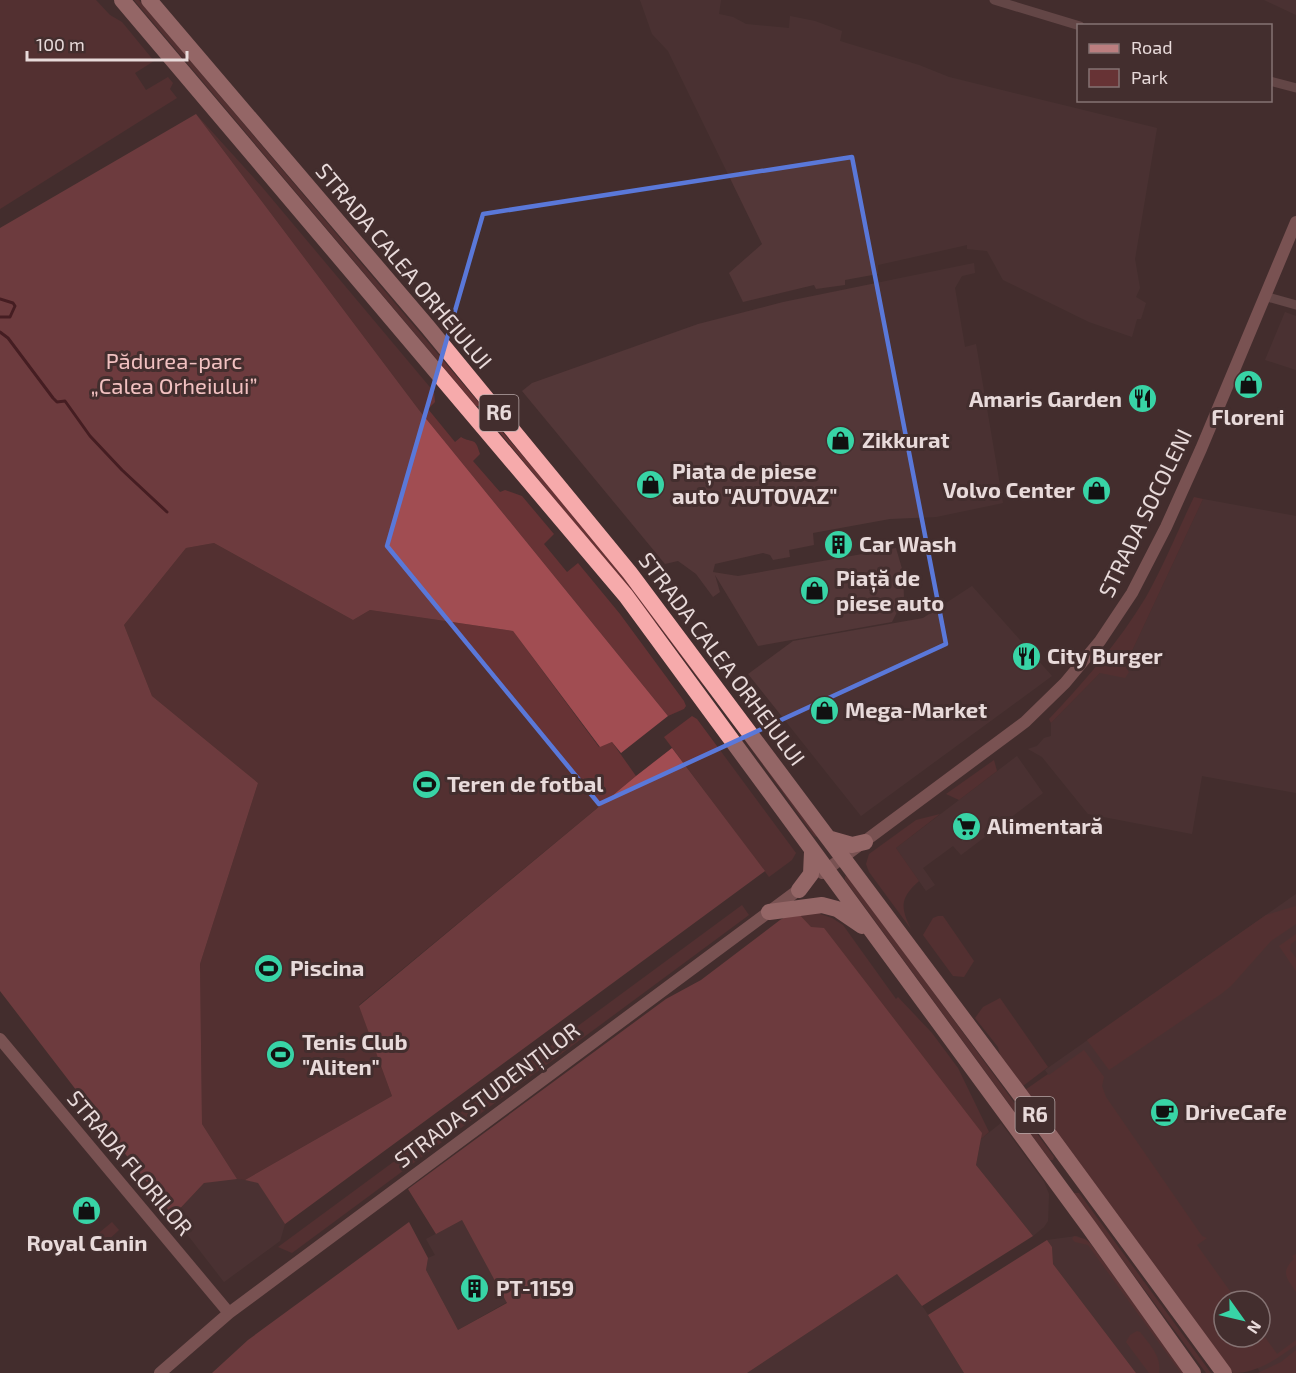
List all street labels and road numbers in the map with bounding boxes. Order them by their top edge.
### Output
street label: STRADA CALEA ORHEIULUI [311,157,498,373]
road number: R6 [480,395,518,431]
street label: STRADA SOCOLENI [1092,424,1196,601]
street label: STRADA CALEA ORHEIULUI [634,547,811,770]
street label: STRADA STUDENȚILOR [389,1016,585,1174]
street label: STRADA FLORILOR [63,1085,199,1240]
road number: R6 [1016,1097,1054,1133]

